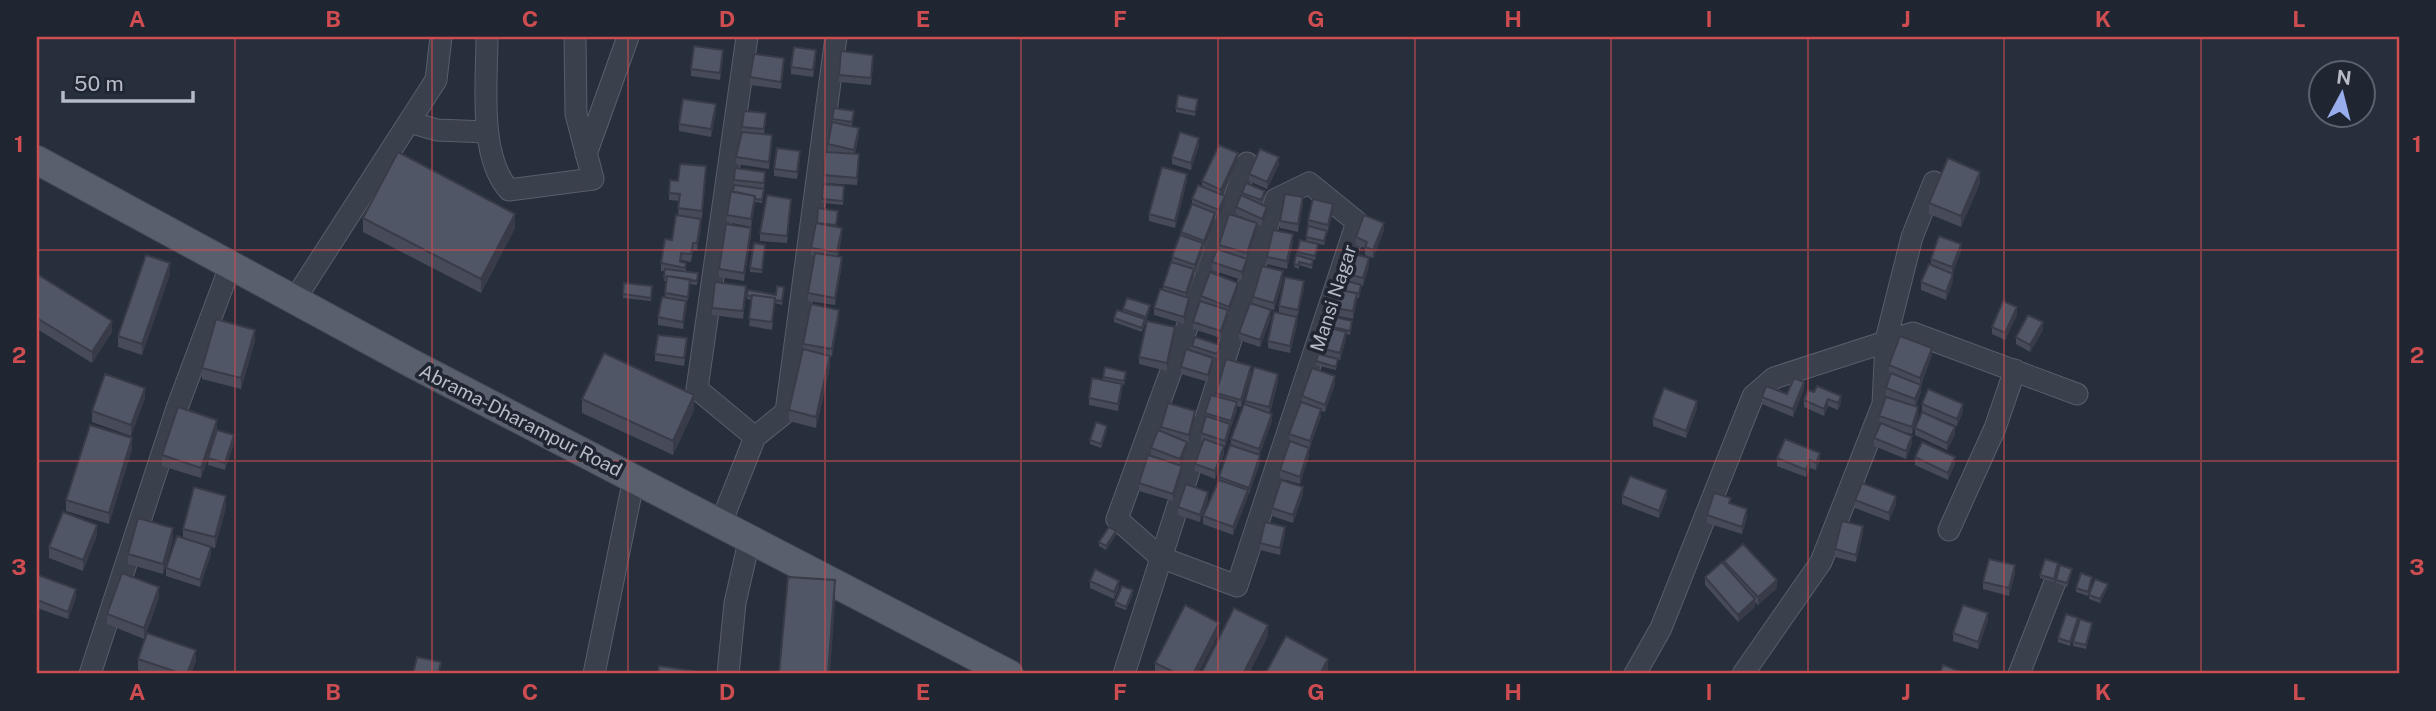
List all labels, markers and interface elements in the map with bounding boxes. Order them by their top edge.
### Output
text: A [129,5,146,32]
text: B [325,5,341,32]
text: C [522,5,538,32]
text: D [719,5,735,32]
text: E [916,5,930,32]
text: F [1113,5,1127,32]
text: G [1307,5,1325,32]
text: H [1504,5,1522,32]
text: I [1705,5,1713,32]
text: J [1901,5,1911,32]
text: K [2095,5,2111,32]
text: L [2292,5,2306,32]
scale bar [63,60,192,104]
north arrow [2306,60,2376,130]
text: N [2335,65,2353,89]
text: 50 m [74,71,124,96]
text: 1 [14,130,24,157]
text: 1 [2412,130,2422,157]
street label: Mansi Nagar [1305,242,1361,354]
text: 2 [12,341,26,368]
text: 2 [2410,341,2424,368]
street label: Abrama-Dharampur Road [416,359,626,481]
text: 3 [11,553,27,580]
text: 3 [2409,553,2425,580]
text: A [129,678,146,705]
text: B [325,678,341,705]
text: C [522,678,538,705]
text: D [719,678,735,705]
text: E [916,678,930,705]
text: F [1113,678,1127,705]
text: G [1307,678,1325,705]
text: H [1504,678,1522,705]
text: I [1705,678,1713,705]
text: J [1901,678,1911,705]
text: K [2095,678,2111,705]
text: L [2292,678,2306,705]

